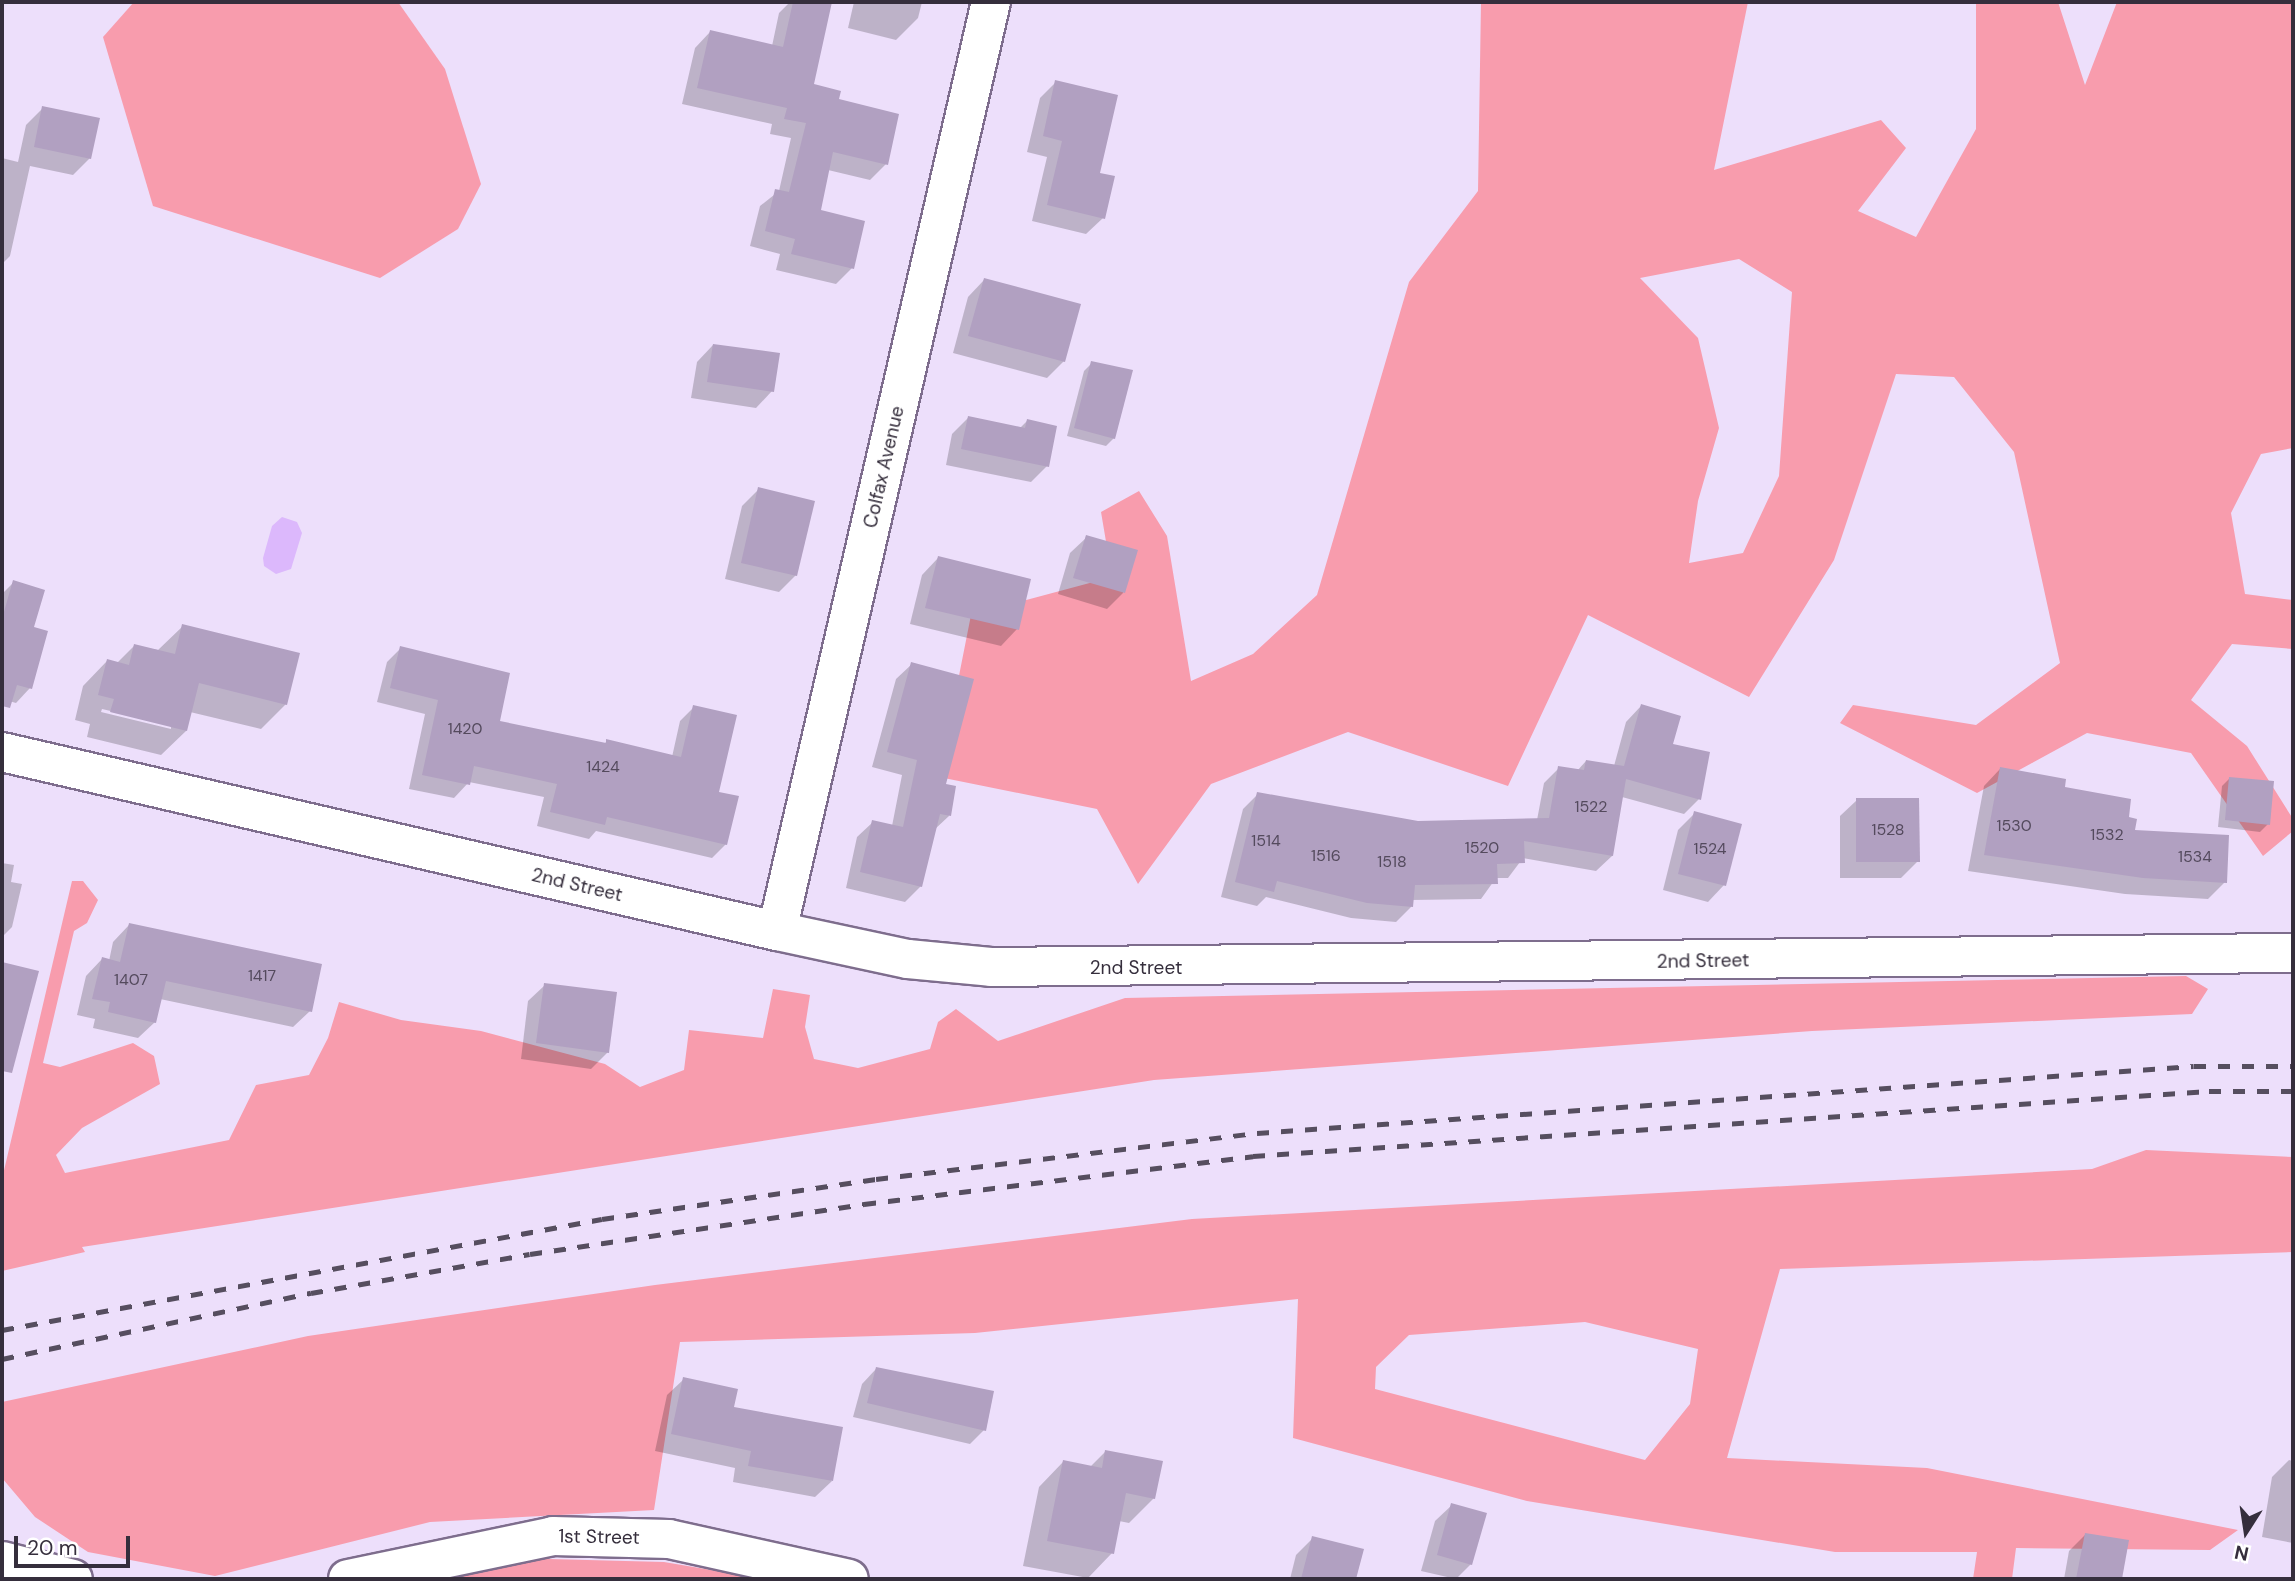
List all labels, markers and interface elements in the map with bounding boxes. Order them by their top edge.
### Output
street label: Colfax Avenue [859,404,909,530]
house number: 1420 [448,719,482,739]
house number: 1424 [586,757,620,777]
house number: 1522 [1575,797,1607,817]
house number: 1530 [1996,816,2032,836]
house number: 1528 [1871,820,1905,840]
house number: 1532 [2090,825,2124,845]
house number: 1514 [1251,831,1281,851]
house number: 1520 [1465,838,1499,858]
house number: 1524 [1693,839,1727,859]
house number: 1516 [1311,846,1341,866]
house number: 1534 [2178,847,2212,867]
house number: 1518 [1377,852,1407,872]
street label: 2nd Street [529,863,625,907]
street label: 2nd Street [1656,949,1750,973]
street label: 2nd Street [1090,957,1182,979]
house number: 1417 [248,966,276,986]
house number: 1407 [114,970,148,990]
north arrow [2211,1497,2281,1567]
scale bar [18,1522,133,1566]
street label: 1st Street [558,1525,640,1549]
text: 20 m [27,1534,78,1562]
text: N [2232,1539,2251,1567]

